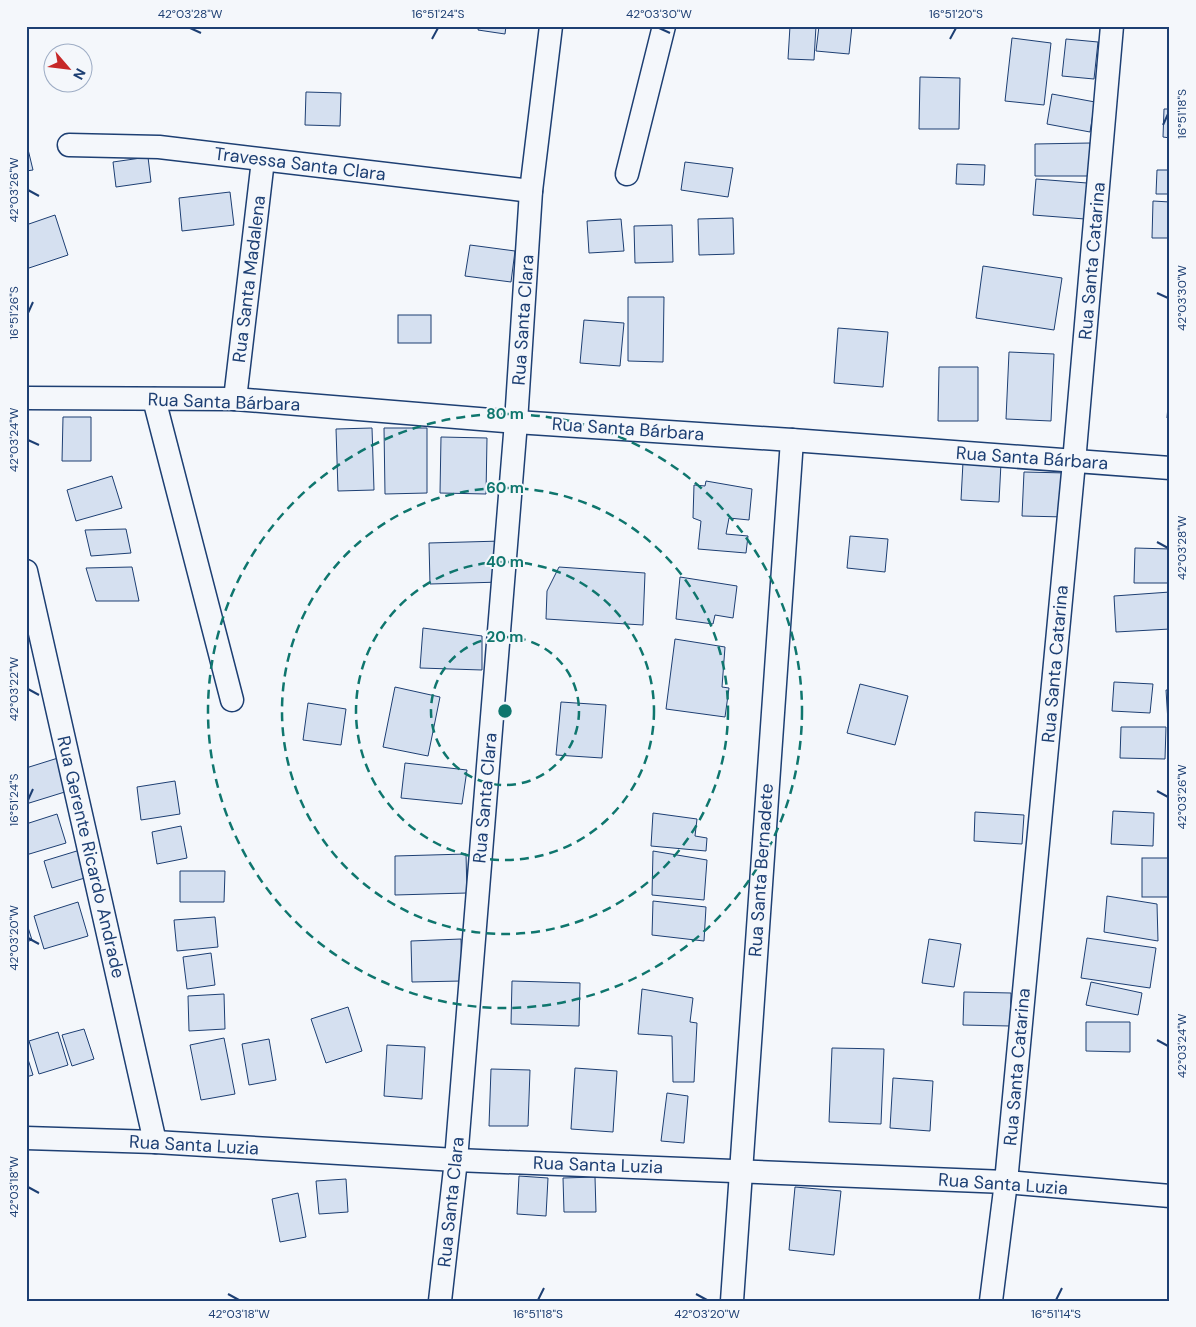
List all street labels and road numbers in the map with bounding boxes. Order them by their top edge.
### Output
street label: Travessa Santa Clara [213,142,387,186]
street label: Rua Santa Catarina [1073,181,1111,341]
street label: Rua Santa Madalena [227,194,271,364]
street label: Rua Santa Clara [506,254,540,386]
street label: Rua Santa Bárbara [147,387,301,417]
street label: Rua Santa Bárbara [551,412,705,446]
street label: Rua Santa Bárbara [955,441,1109,475]
street label: Rua Santa Catarina [1036,584,1074,744]
street label: Rua Santa Clara [467,732,503,864]
street label: Rua Gerente Ricardo Andrade [51,734,131,980]
street label: Rua Santa Bernadete [743,782,779,958]
street label: Rua Santa Catarina [998,987,1036,1147]
street label: Rua Santa Luzia [128,1130,260,1160]
street label: Rua Santa Clara [432,1136,470,1268]
street label: Rua Santa Luzia [533,1151,663,1179]
street label: Rua Santa Luzia [937,1167,1069,1201]

